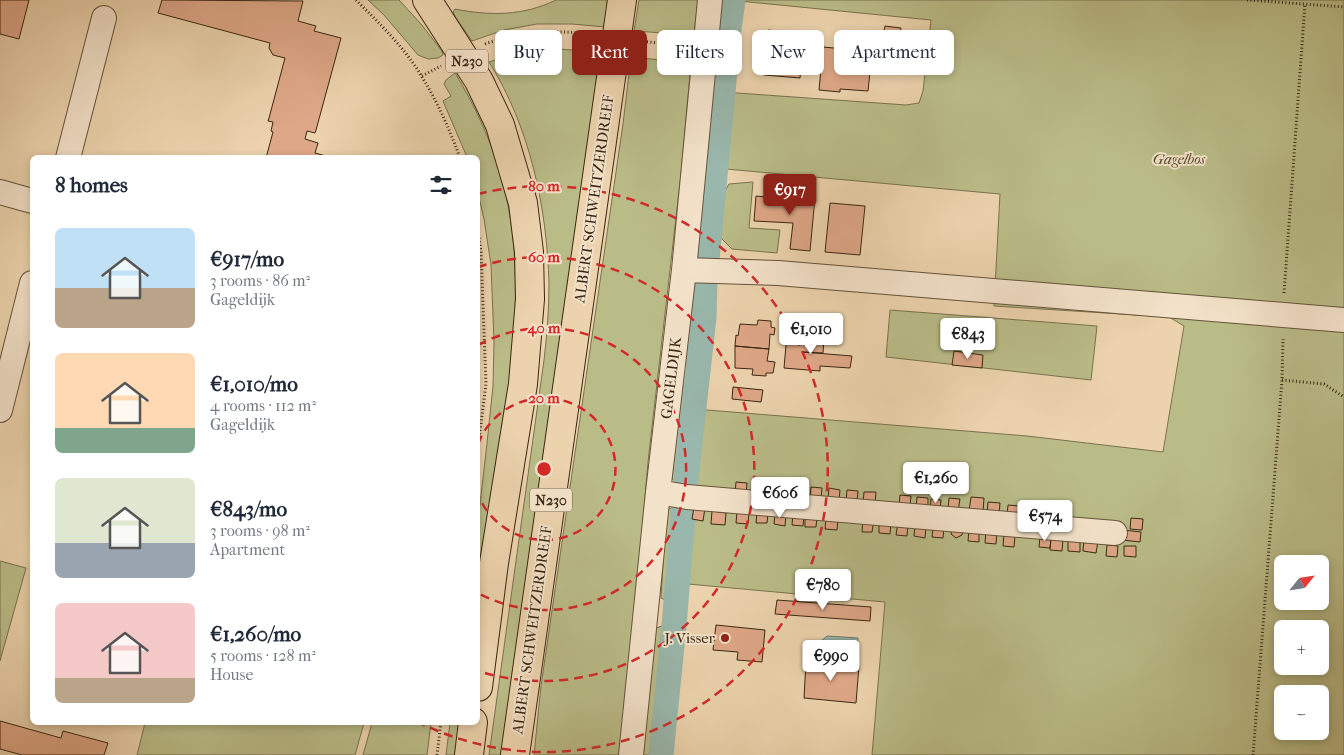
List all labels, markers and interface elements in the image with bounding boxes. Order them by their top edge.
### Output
chip: Buy [495,30,562,75]
chip: Rent [572,30,647,75]
chip: Filters [657,30,742,75]
chip: New [752,30,824,75]
chip: Apartment [834,30,954,75]
road number: N230 [446,49,488,72]
street label: ALBERT SCHWEITZERDREEF [570,94,618,305]
park label: Gagelbos [1153,150,1206,168]
icon: filters [427,171,455,199]
text: 8 homes [55,173,128,197]
pin: €917 [760,174,820,216]
text: 80 m [528,177,560,195]
text: €917 [774,180,806,199]
text: €917/mo [210,247,284,271]
icon: home [95,248,155,308]
text: 60 m [528,248,561,266]
text: 3 rooms · 86 m² [210,271,310,290]
text: Gageldijk [210,290,275,309]
pin: €1,010 [770,312,852,355]
pin: €843 [938,318,998,360]
text: 40 m [527,319,561,337]
text: €1,010 [790,319,832,338]
text: €843 [951,324,985,343]
street label: GAGELDIJK [657,335,685,420]
text: €1,010/mo [210,372,298,396]
icon: home [95,373,155,433]
text: 20 m [528,389,560,407]
text: 4 rooms · 112 m² [210,396,316,415]
text: Gageldijk [210,415,275,434]
centre of rings [535,460,553,478]
pin: €1,260 [895,462,977,504]
text: €1,260 [914,468,958,487]
pin: €606 [750,476,810,519]
text: €606 [762,483,798,502]
road number: N230 [530,488,572,512]
text: €843/mo [210,497,287,521]
icon: home [95,498,155,558]
pin: €574 [1015,500,1075,542]
text: €574 [1028,506,1062,525]
text: 3 rooms · 98 m² [210,521,310,540]
street label: ALBERT SCHWEITZERDREEF [508,525,556,736]
text: Apartment [210,540,285,559]
north arrow [1274,555,1329,610]
map controls [1274,555,1329,740]
pin: €780 [793,568,853,611]
text: €780 [806,575,840,594]
button: + [1274,620,1329,675]
text: €1,260/mo [210,622,301,646]
icon: home [95,623,155,683]
place label: J. Visser [664,629,716,647]
marker: J. Visser [719,632,731,644]
pin: €990 [801,640,861,682]
text: 5 rooms · 128 m² [210,646,316,665]
text: €990 [813,646,849,665]
text: House [210,665,253,684]
button: − [1274,685,1329,740]

